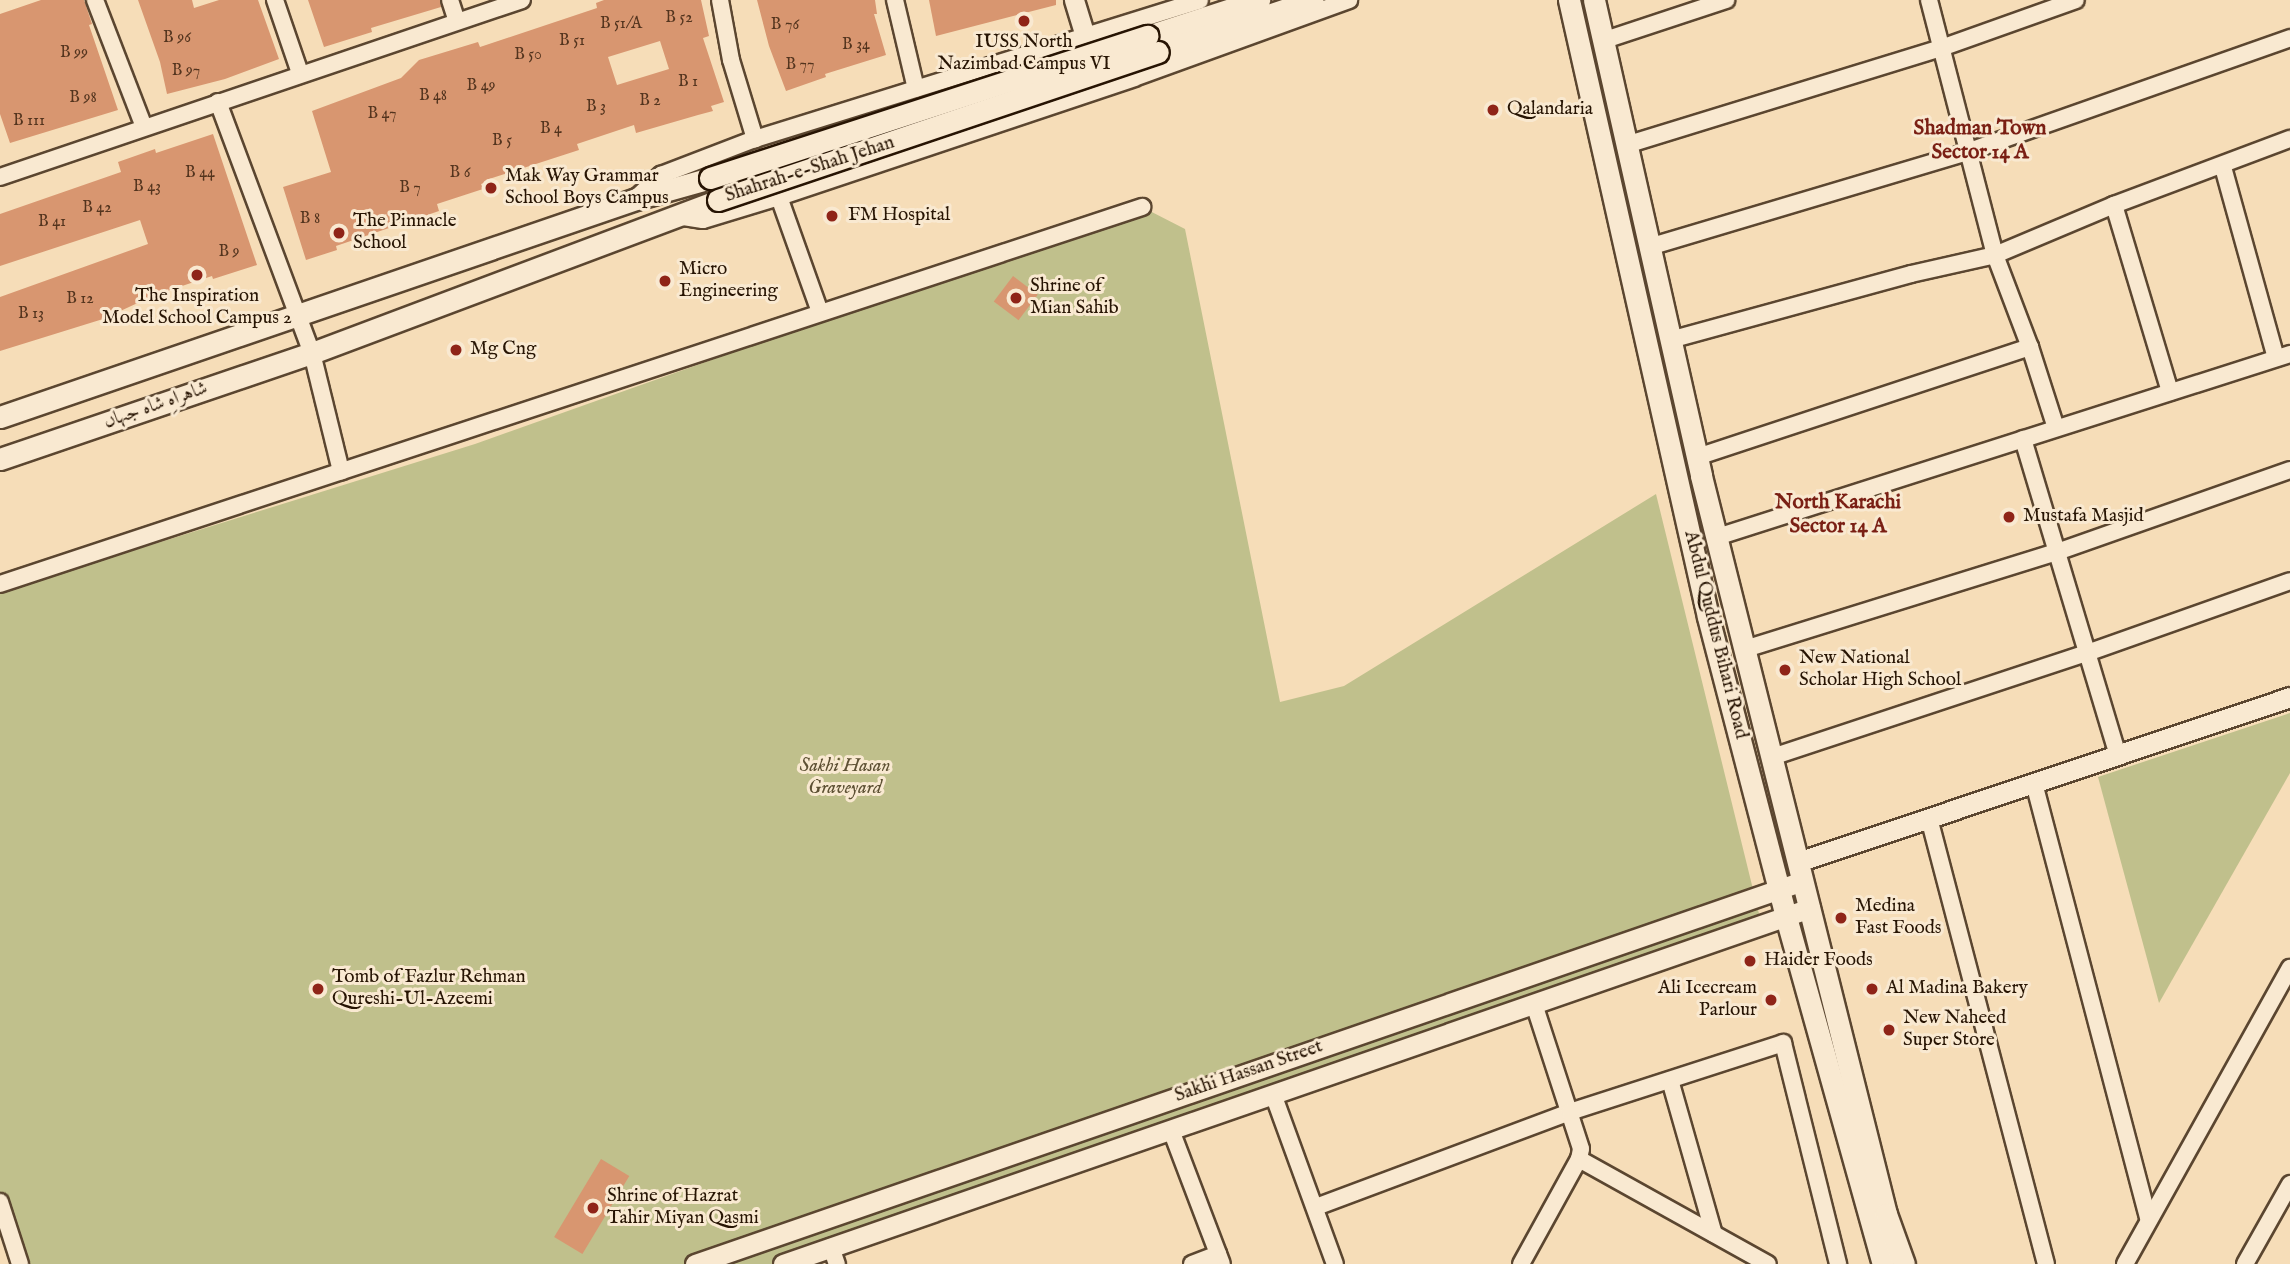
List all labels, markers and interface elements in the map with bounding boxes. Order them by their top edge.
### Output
house number: B 52 [665,8,693,28]
marker: IUSS North Nazimbad Campus VI [1016,13,1032,29]
house number: B 51/A [600,14,642,34]
house number: B 76 [771,15,799,35]
house number: B 96 [163,28,191,48]
house number: B 51 [559,31,585,51]
place label: IUSS North Nazimbad Campus VI [937,32,1111,76]
house number: B 34 [842,35,870,55]
house number: B 99 [60,43,88,63]
house number: B 50 [514,45,542,65]
house number: B 77 [785,55,815,75]
house number: B 97 [172,61,200,81]
house number: B 1 [678,72,698,92]
house number: B 49 [467,76,495,96]
house number: B 48 [419,86,447,106]
house number: B 98 [69,88,97,108]
house number: B 2 [639,91,661,111]
house number: B 3 [586,97,606,117]
place label: Qalandaria [1507,99,1593,121]
marker: Qalandaria [1485,102,1501,118]
house number: B 47 [368,104,396,124]
house number: B 111 [13,111,45,131]
district label: Shadman Town Sector 14 A [1914,116,2046,166]
house number: B 4 [540,119,562,139]
house number: B 5 [492,131,512,151]
street label: Shahrah-e-Shah Jehan [722,132,898,208]
house number: B 44 [185,163,215,183]
house number: B 6 [450,163,470,183]
place label: Mak Way Grammar School Boys Campus [505,166,669,210]
house number: B 43 [133,177,161,197]
house number: B 7 [399,178,421,198]
marker: Mak Way Grammar School Boys Campus [483,180,499,196]
house number: B 42 [82,198,112,218]
place label: FM Hospital [848,205,950,227]
marker: FM Hospital [822,206,842,226]
house number: B 8 [300,209,320,229]
place label: The Pinnacle School [353,211,456,255]
house number: B 41 [38,212,66,232]
marker: The Pinnacle School [331,225,347,241]
house number: B 9 [218,242,240,262]
place label: Micro Engineering [679,259,778,303]
marker: The Inspiration Model School Campus 2 [189,267,205,283]
marker: Micro Engineering [657,273,673,289]
place label: Shrine of Mian Sahib [1030,276,1119,320]
place label: The Inspiration Model School Campus 2 [102,286,292,330]
house number: B 12 [66,289,94,309]
marker: Shrine of Mian Sahib [1008,290,1024,306]
house number: B 13 [18,304,44,324]
place label: Mg Cng [470,339,536,361]
marker: Mg Cng [448,342,464,358]
street label: شاہراہِ شاہ جہاں [101,378,211,434]
district label: North Karachi Sector 14 A [1775,490,1901,540]
place label: Mustafa Masjid [2023,506,2144,528]
marker: Mustafa Masjid [2001,509,2017,525]
street label: Abdul Quddus Bihari Road [1678,529,1752,741]
place label: New National Scholar High School [1799,648,1961,692]
marker: New National Scholar High School [1777,662,1793,678]
park label: Sakhi Hasan Graveyard [800,756,890,800]
place label: Medina Fast Foods [1855,896,1942,940]
marker: Medina Fast Foods [1833,910,1849,926]
place label: Haider Foods [1764,950,1873,972]
marker: Haider Foods [1742,953,1758,969]
place label: Tomb of Fazlur Rehman Qureshi-Ul-Azeemi [332,967,526,1011]
place label: Ali Icecream Parlour [1658,978,1757,1022]
place label: Al Madina Bakery [1886,978,2028,1000]
marker: Tomb of Fazlur Rehman Qureshi-Ul-Azeemi [310,981,326,997]
marker: Al Madina Bakery [1864,981,1880,997]
marker: Ali Icecream Parlour [1763,992,1779,1008]
place label: New Naheed Super Store [1903,1008,2006,1052]
marker: New Naheed Super Store [1881,1022,1897,1038]
street label: Sakhi Hassan Street [1172,1036,1326,1108]
place label: Shrine of Hazrat Tahir Miyan Qasmi [607,1186,759,1230]
marker: Shrine of Hazrat Tahir Miyan Qasmi [585,1200,601,1216]

